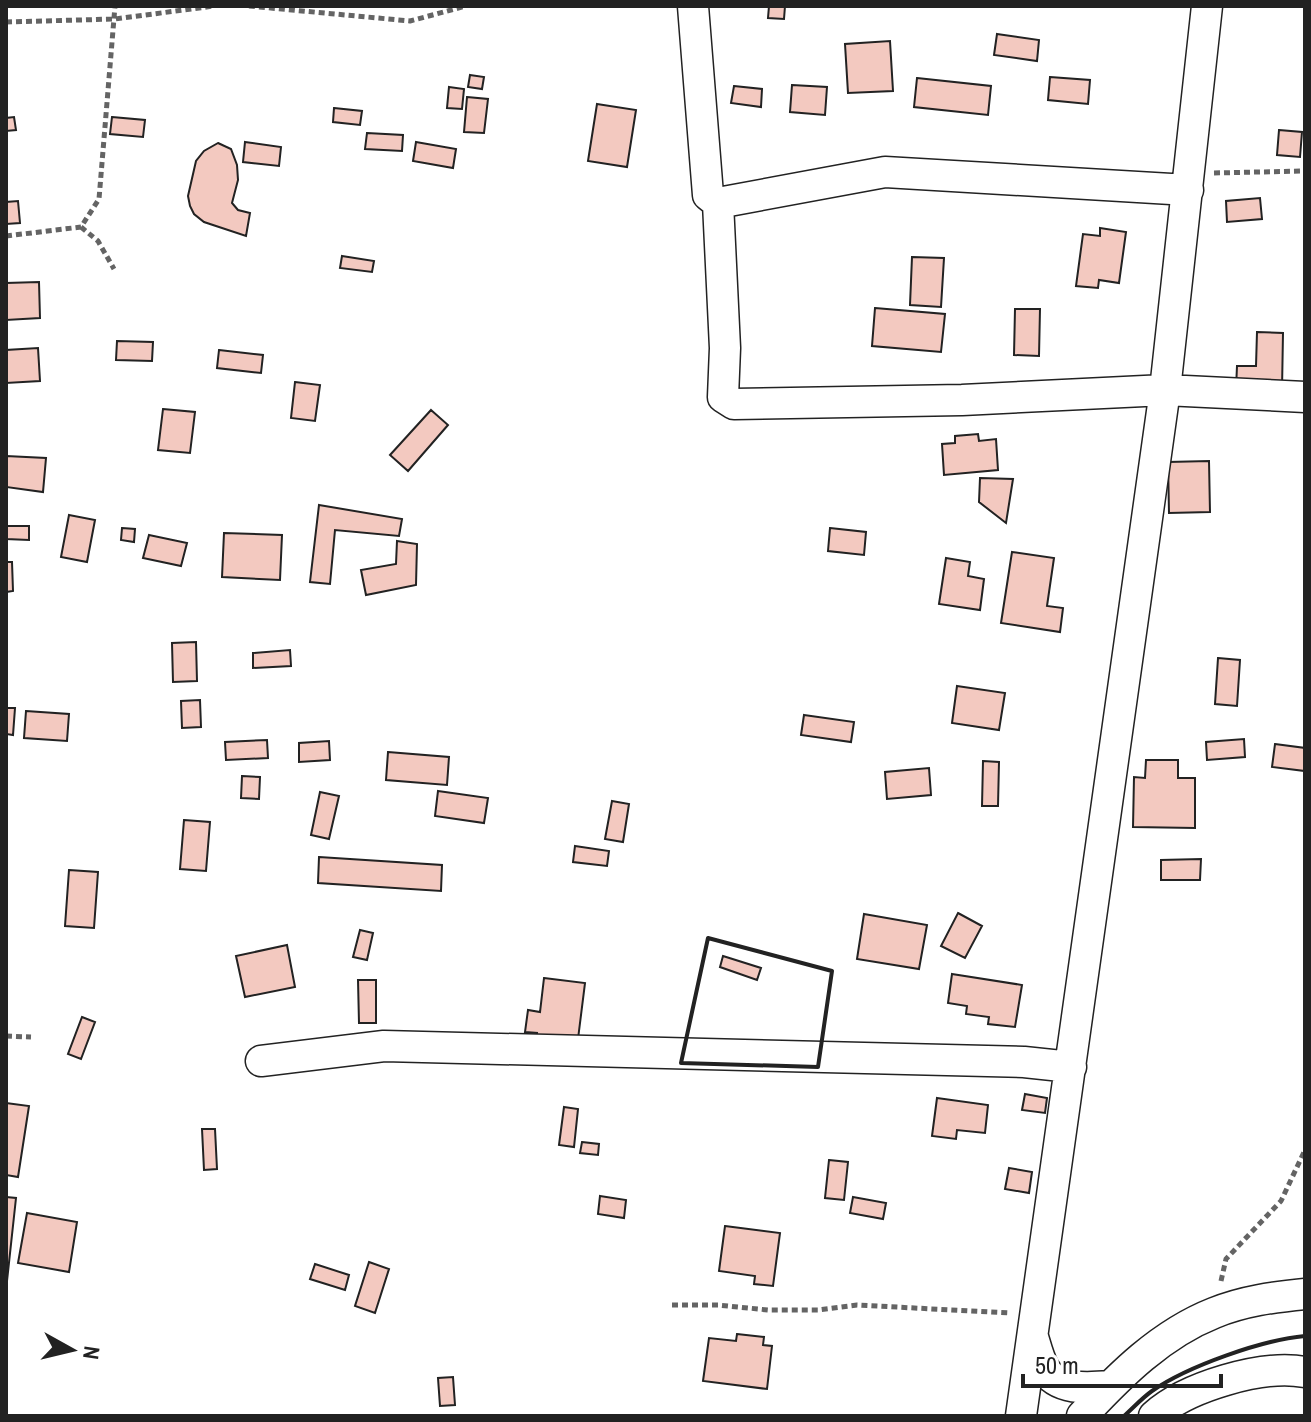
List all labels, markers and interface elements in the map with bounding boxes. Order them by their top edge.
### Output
north arrow [32,1310,112,1390]
scale bar [1023,1338,1221,1388]
text: N [76,1344,108,1361]
text: 50 m [1035,1349,1079,1381]

